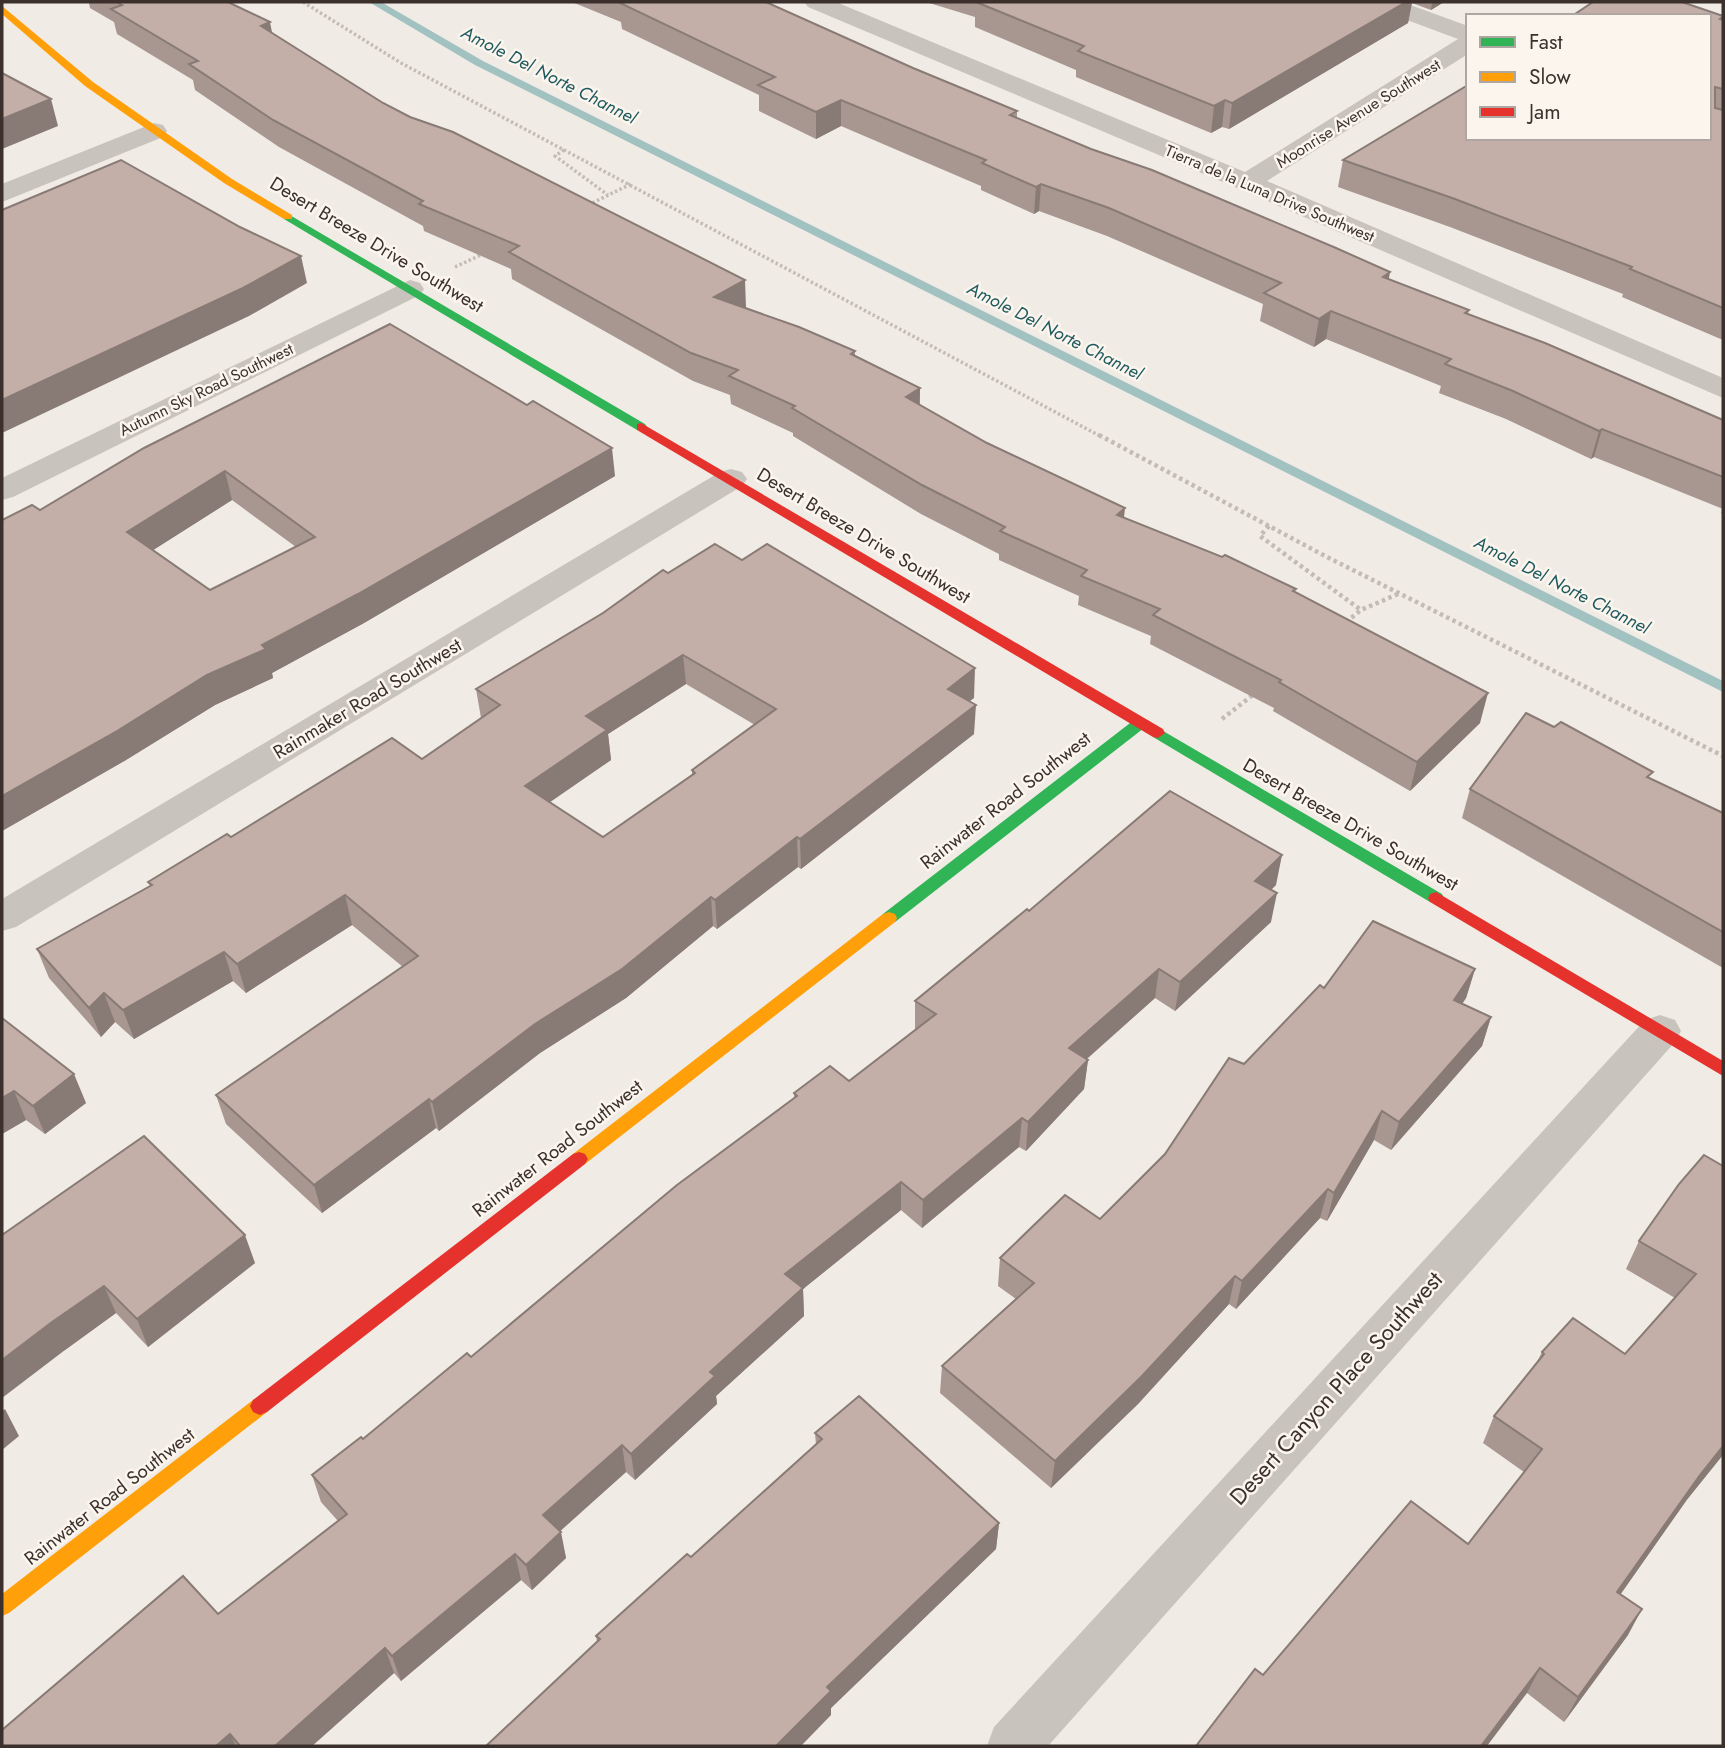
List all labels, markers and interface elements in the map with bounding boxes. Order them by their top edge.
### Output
legend [1466,14,1711,140]
water label: Amole Del Norte Channel [456,19,642,131]
text: Fast [1529,27,1562,57]
street label: Moonrise Avenue Southwest [1272,53,1445,173]
text: Slow [1529,62,1571,92]
text: Jam [1526,97,1561,127]
street label: Tierra de la Luna Drive Southwest [1162,139,1378,248]
street label: Desert Breeze Drive Southwest [265,170,489,319]
water label: Amole Del Norte Channel [962,275,1148,387]
street label: Autumn Sky Road Southwest [115,337,297,442]
street label: Desert Breeze Drive Southwest [752,461,976,610]
water label: Amole Del Norte Channel [1469,529,1655,641]
street label: Rainmaker Road Southwest [268,631,467,765]
street label: Rainwater Road Southwest [914,725,1097,876]
street label: Desert Breeze Drive Southwest [1238,752,1464,898]
street label: Rainwater Road Southwest [466,1073,649,1224]
street label: Desert Canyon Place Southwest [1222,1263,1451,1512]
street label: Rainwater Road Southwest [18,1421,201,1572]

